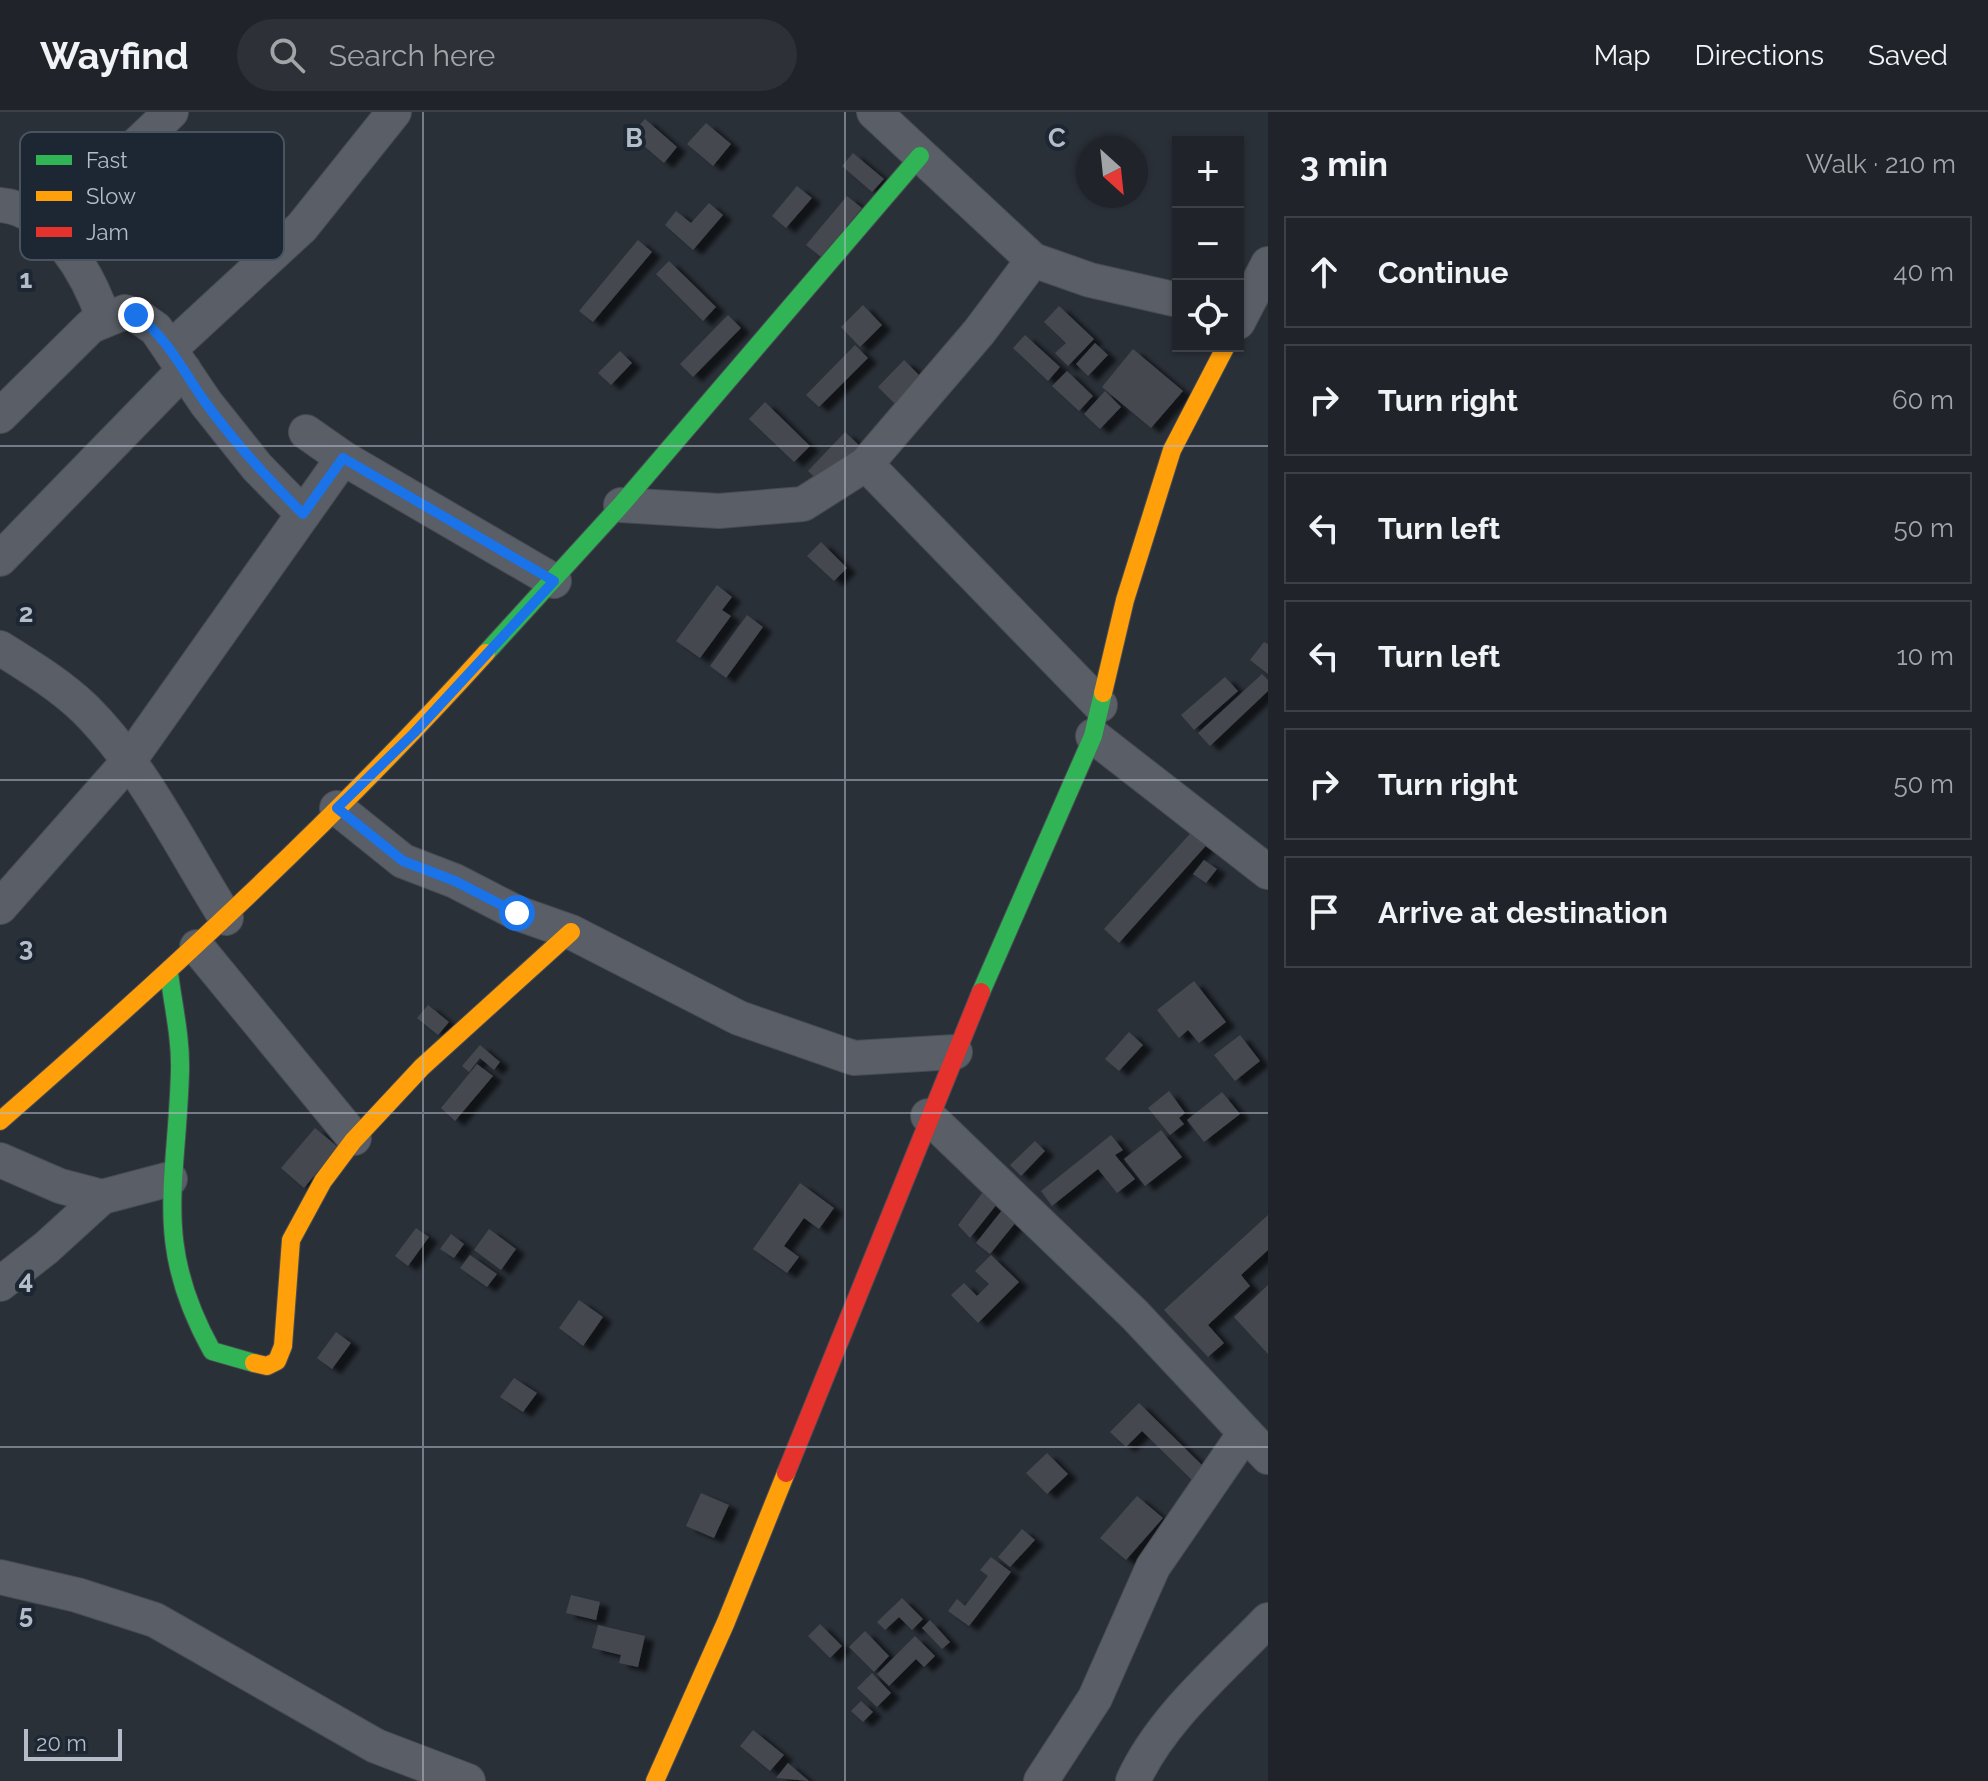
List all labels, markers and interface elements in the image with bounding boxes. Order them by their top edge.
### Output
search box [237,19,797,91]
text: Wayfind [40,33,189,78]
icon: search [265,33,309,77]
text: Search here [329,38,495,73]
text: Map [1594,39,1651,72]
text: Directions [1695,39,1824,72]
text: Saved [1868,39,1948,72]
text: B [625,123,643,153]
text: C [1048,123,1066,153]
legend [20,132,284,260]
north arrow [1076,136,1148,208]
map controls [1172,136,1244,352]
button: + [1172,136,1244,208]
text: 3 min [1300,144,1388,184]
text: Fast [86,147,128,173]
text: Walk · 210 m [1806,149,1956,179]
text: Slow [86,183,136,209]
button: − [1172,208,1244,280]
text: Jam [86,219,129,245]
icon: ahead [1302,250,1346,294]
text: Continue [1378,255,1509,290]
text: 40 m [1893,257,1954,287]
text: 1 [20,264,33,294]
button: locate [1172,280,1244,352]
route end [118,297,154,333]
icon: right [1302,378,1346,422]
text: Turn right [1378,383,1518,418]
text: 60 m [1892,385,1954,415]
icon: left [1302,506,1346,550]
text: Turn left [1378,511,1500,546]
text: 50 m [1893,513,1954,543]
text: 2 [19,598,33,628]
icon: left [1302,634,1346,678]
text: Turn left [1378,639,1500,674]
text: 10 m [1896,641,1954,671]
icon: right [1302,762,1346,806]
text: Turn right [1378,767,1518,802]
text: 50 m [1893,769,1954,799]
icon: arrive [1302,890,1346,934]
route start [499,895,535,931]
text: Arrive at destination [1378,895,1668,930]
text: 3 [19,932,33,962]
text: 4 [19,1265,33,1295]
text: 5 [19,1599,33,1629]
scale bar [24,1725,122,1761]
text: 20 m [36,1730,87,1756]

